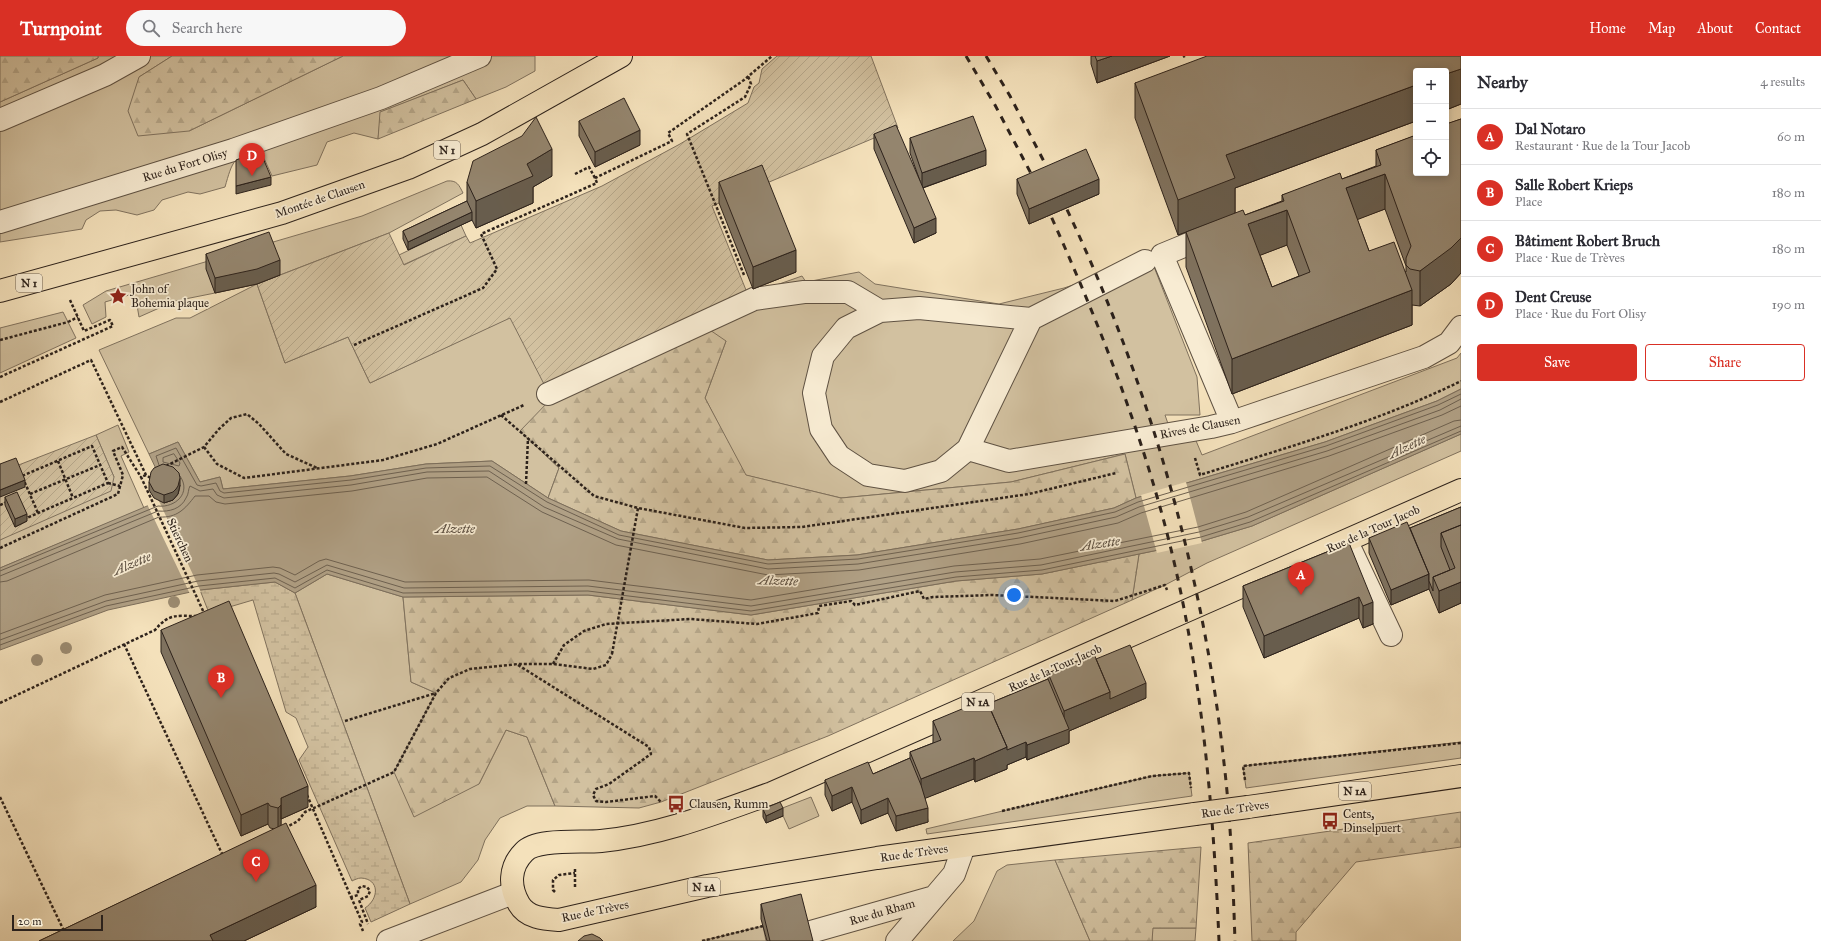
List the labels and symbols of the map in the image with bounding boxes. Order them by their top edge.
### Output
road number: N 1 [434,141,460,159]
pin: D [239,143,265,176]
street label: Rue du Fort Olisy [141,145,229,185]
street label: Montée de Clausen [273,177,367,221]
road number: N 1 [16,274,42,292]
place label: John of Bohemia plaque [129,282,209,311]
place icon: John of Bohemia plaque [108,286,128,306]
street label: Rives de Clausen [1159,412,1242,442]
water label: Alzette [1384,431,1429,463]
street label: Rue de la Tour Jacob [1324,502,1422,557]
street label: Stierchen [164,516,196,565]
water label: Alzette [433,521,476,537]
water label: Alzette [1077,533,1122,555]
water label: Alzette [109,548,154,580]
pin: A [1288,562,1314,595]
water label: Alzette [756,572,799,590]
your location [1004,585,1024,605]
street label: Rue de la Tour Jacob [1006,641,1104,696]
pin: B [208,665,234,698]
road number: N 1A [962,693,994,711]
road number: N 1A [1339,782,1371,800]
bus stop icon: Clausen, Rumm [666,794,686,814]
place label: Clausen, Rumm [689,797,768,811]
street label: Rue de Trèves [1200,797,1270,821]
place label: Cents, Dinselpuert [1343,807,1402,835]
bus stop icon: Cents, Dinselpuert [1320,811,1340,831]
street label: Rue de Trèves [879,841,949,865]
pin: C [243,849,269,882]
road number: N 1A [688,878,720,896]
street label: Rue du Rham [848,896,916,928]
street label: Rue de Trèves [560,897,630,925]
scale bar [12,913,103,932]

